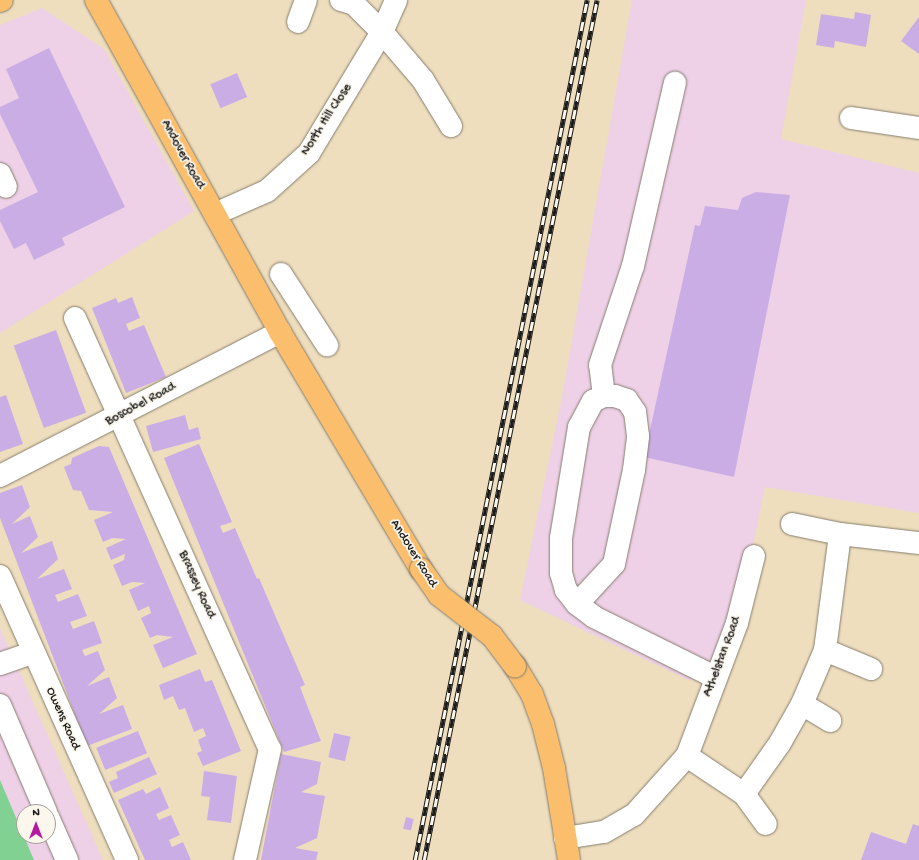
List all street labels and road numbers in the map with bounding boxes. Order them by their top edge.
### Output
street label: North Hill Close [298,81,356,159]
street label: Andover Road [157,118,207,192]
street label: Boscobel Road [103,380,179,430]
street label: Andover Road [386,517,440,591]
street label: Brassey Road [174,549,218,621]
street label: Athelstan Road [701,615,745,699]
street label: Owens Road [41,685,83,753]

